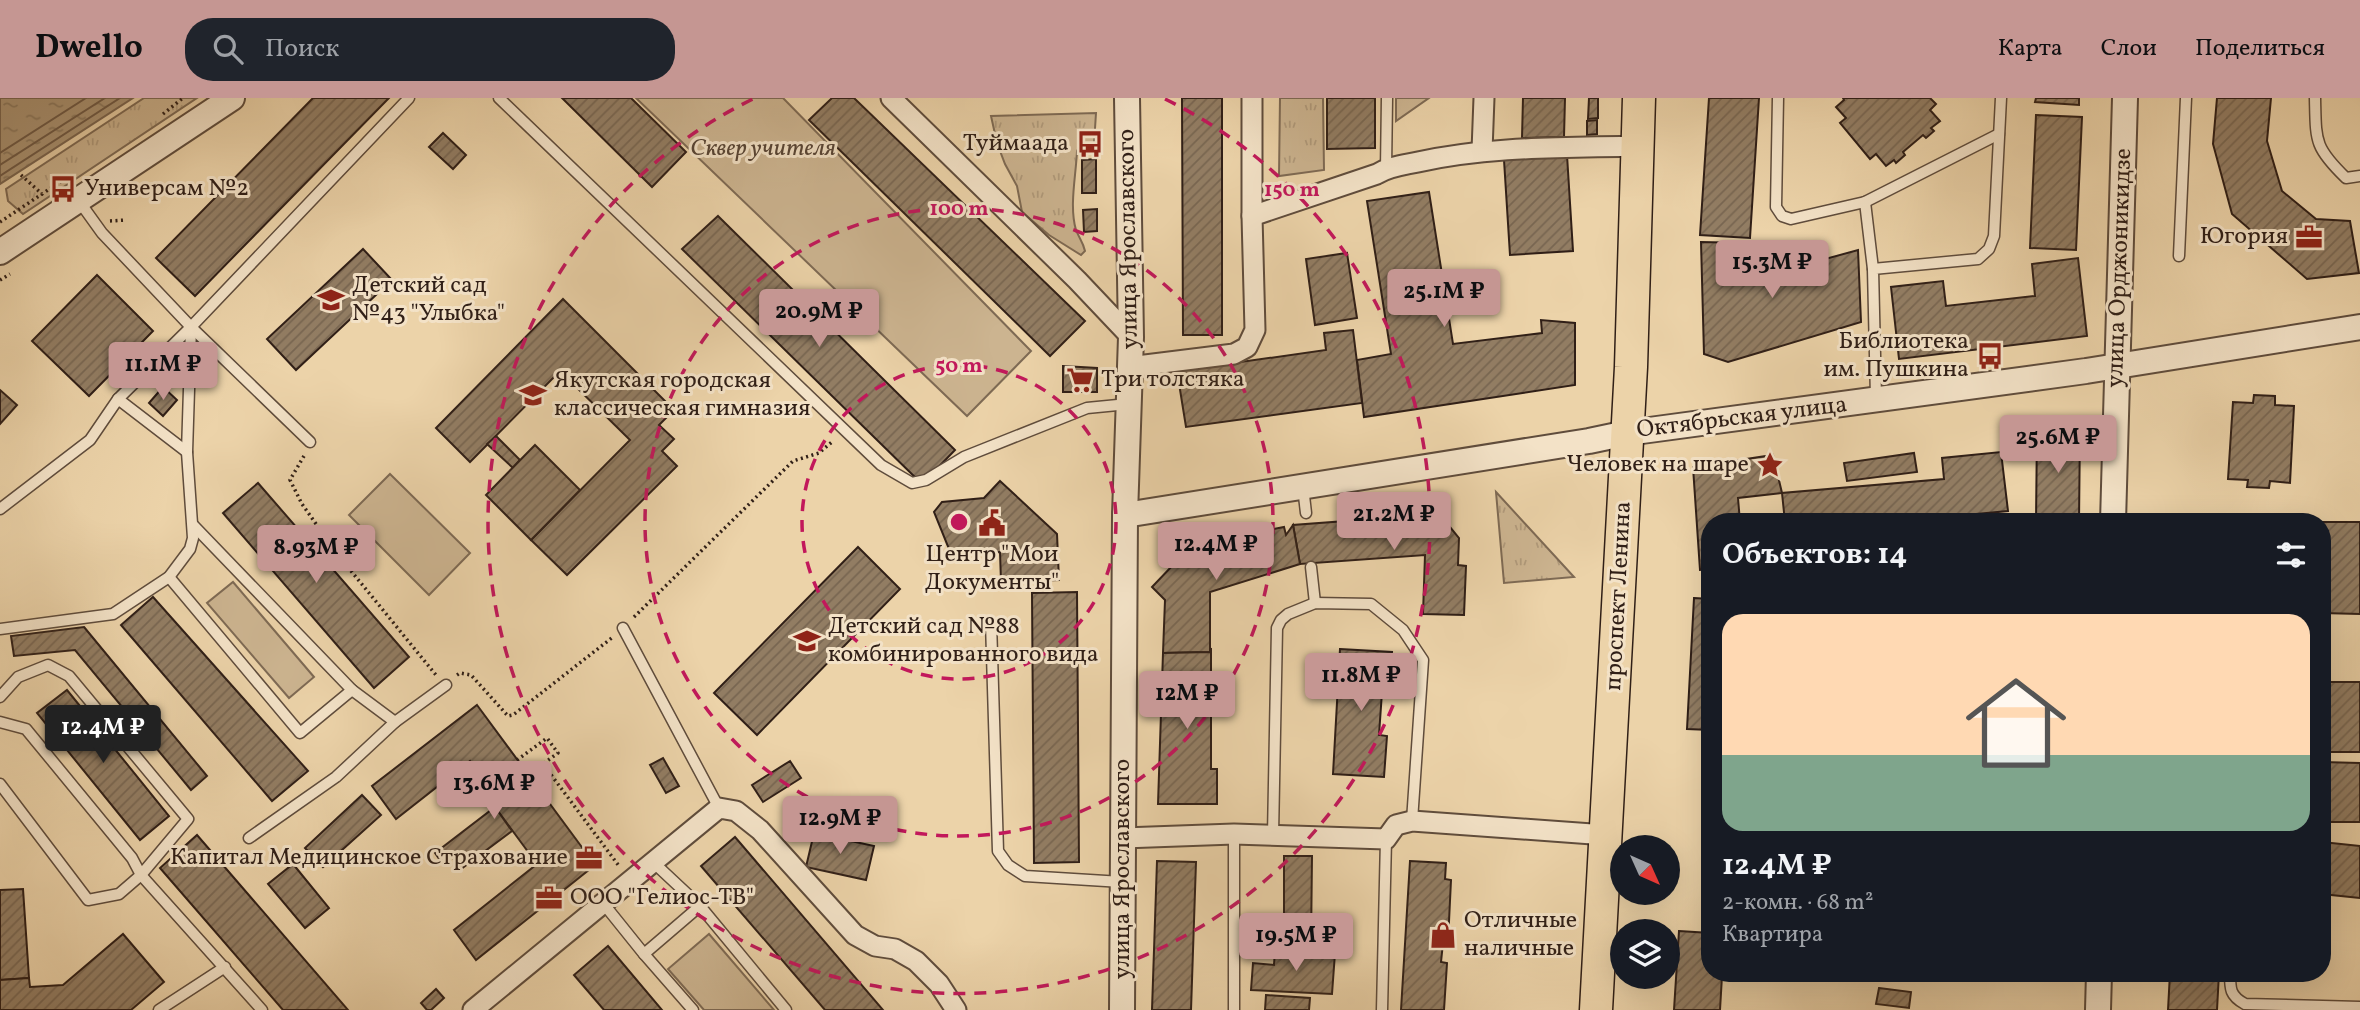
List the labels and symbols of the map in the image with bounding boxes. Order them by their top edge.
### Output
place label: Туймаада [963,127,1069,161]
street label: улица Ярославского [1110,128,1148,350]
bus stop icon: Туймаада [1075,129,1105,159]
park label: Сквер учителя [690,132,836,166]
street label: улица Орджоникидзе [2099,147,2141,389]
place label: Универсам №2 [84,172,249,206]
bus stop icon: Универсам №2 [48,174,78,204]
text: 150 m [1264,176,1320,205]
text: 100 m [929,195,989,224]
place label: Югория [2200,220,2288,254]
office icon: Югория [2294,222,2324,252]
pin: 15.3M ₽ [1707,240,1837,300]
place label: Детский сад №43 "Улыбка" [352,269,505,331]
pin: 25.1M ₽ [1379,270,1509,329]
school or university icon: Детский сад №43 "Улыбка" [316,285,346,315]
pin: 20.9M ₽ [754,289,884,349]
place label: Библиотека им. Пушкина [1823,325,1969,387]
bus stop icon: Библиотека им. Пушкина [1975,341,2005,371]
pin: 11.1M ₽ [98,342,228,402]
text: 50 m [935,352,983,381]
place label: Три толстяка [1101,363,1245,397]
place label: Якутская городская классическая гимназия [554,364,811,426]
supermarket icon: Три толстяка [1065,365,1095,395]
school or university icon: Якутская городская классическая гимназия [518,380,548,410]
street label: Октябрьская улица [1635,388,1849,448]
pin: 25.6M ₽ [1993,416,2123,475]
place label: Человек на шаре [1566,448,1749,482]
place icon: Человек на шаре [1755,450,1785,480]
pin: 21.2M ₽ [1329,492,1459,552]
street label: проспект Ленина [1597,500,1641,692]
public building icon: Центр "Мои Документы" [977,508,1007,538]
centre of rings [947,510,971,534]
pin: 12.4M ₽ [1151,522,1281,582]
pin: 8.93M ₽ [251,526,381,585]
place label: Центр "Мои Документы" [925,538,1059,600]
place label: Детский сад №88 комбинированного вида [828,610,1099,672]
school or university icon: Детский сад №88 комбинированного вида [792,626,822,656]
pin: 11.8M ₽ [1296,654,1426,713]
pin: 12M ₽ [1138,672,1236,731]
pin: 12.4M ₽ [38,706,168,765]
street label: улица Ярославского [1106,759,1140,979]
pin: 13.6M ₽ [429,762,559,821]
pin: 12.9M ₽ [775,796,905,856]
north arrow [1610,835,1680,905]
place label: Капитал Медицинское Страхование [170,841,568,875]
office icon: Капитал Медицинское Страхование [574,843,604,873]
place label: ООО "Гелиос-ТВ" [570,881,754,915]
office icon: ООО "Гелиос-ТВ" [534,883,564,913]
place label: Отличные наличные [1464,904,1577,966]
pin: 19.5M ₽ [1231,914,1361,973]
shop icon: Отличные наличные [1428,920,1458,950]

